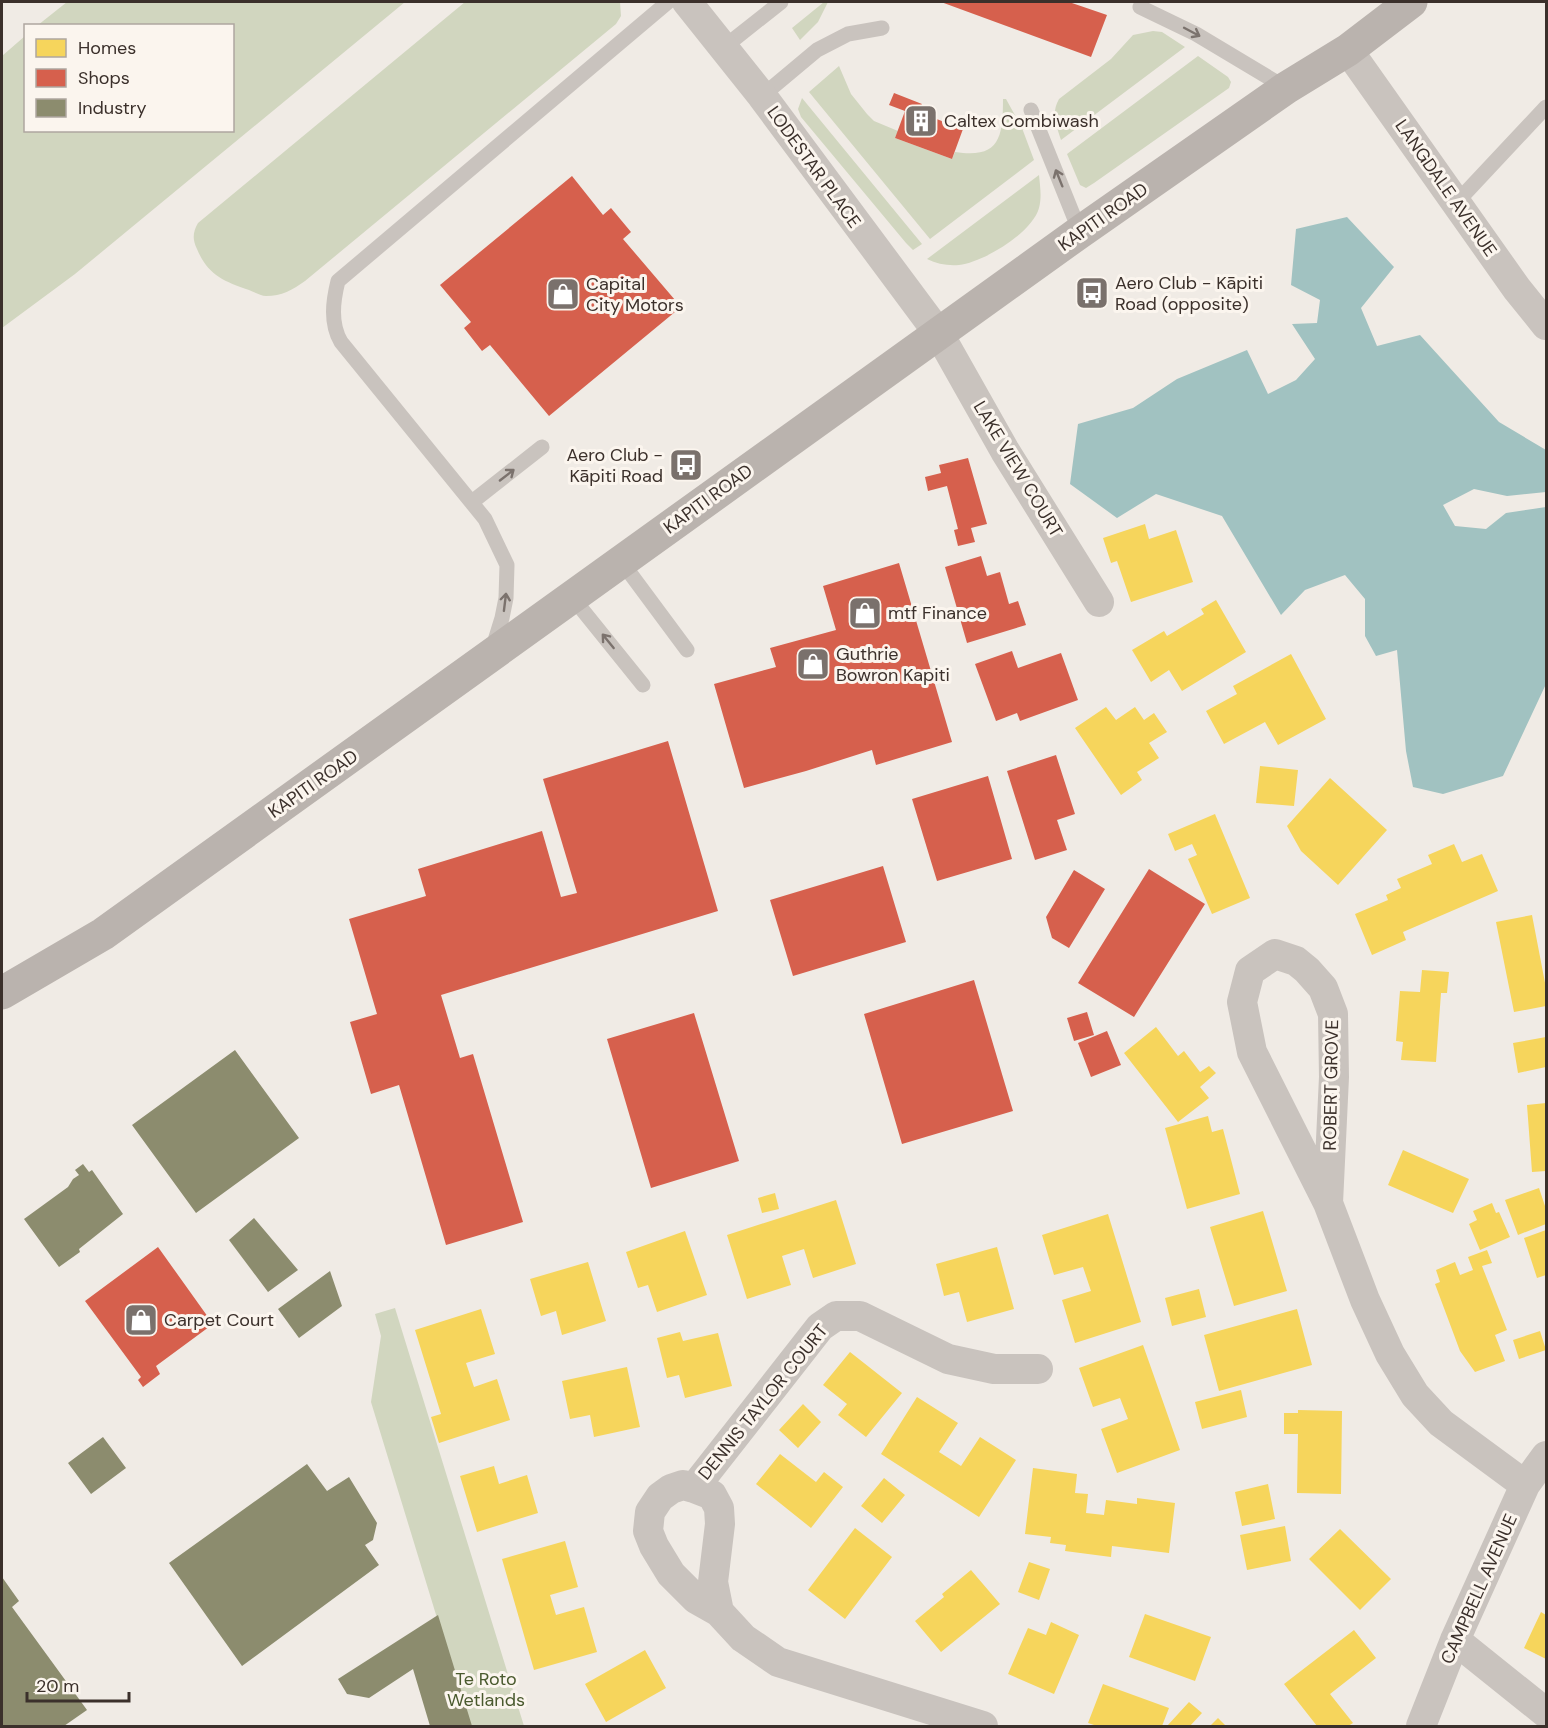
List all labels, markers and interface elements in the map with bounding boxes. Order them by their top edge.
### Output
legend [24,24,234,132]
one-way arrow [1183,27,1201,39]
text: Homes [78,36,136,60]
text: Shops [78,66,130,90]
text: Industry [78,96,147,120]
street label: LODESTAR PLACE [762,101,866,233]
building icon: Caltex Combiwash [903,103,939,139]
place label: Caltex Combiwash [944,109,1099,133]
street label: LANGDALE AVENUE [1390,115,1502,261]
one-way arrow [1052,169,1063,188]
street label: KAPITI ROAD [1053,177,1153,257]
place label: Aero Club - Kāpiti Road (opposite) [1115,271,1263,316]
place label: Capital City Motors [586,272,684,317]
bus stop icon: Aero Club - Kāpiti Road (opposite) [1074,275,1110,311]
shop icon: Capital City Motors [545,276,581,312]
street label: LAKE VIEW COURT [968,396,1068,542]
place label: Aero Club - Kāpiti Road [567,443,663,488]
bus stop icon: Aero Club - Kāpiti Road [668,447,704,483]
street label: KAPITI ROAD [659,459,757,539]
one-way arrow [499,468,515,481]
one-way arrow [499,593,510,613]
shop icon: mtf Finance [847,595,883,631]
place label: mtf Finance [888,601,987,625]
one-way arrow [601,633,614,649]
place label: Guthrie Bowron Kapiti [836,642,950,687]
shop icon: Guthrie Bowron Kapiti [795,646,831,682]
street label: KAPITI ROAD [263,744,363,824]
street label: ROBERT GROVE [1318,1019,1344,1151]
shop icon: Carpet Court [123,1302,159,1338]
place label: Carpet Court [164,1308,274,1332]
street label: DENNIS TAYLOR COURT [693,1319,833,1485]
street label: CAMPBELL AVENUE [1435,1510,1523,1668]
scale bar [27,1665,129,1703]
park label: Te Roto Wetlands [447,1667,525,1712]
text: 20 m [36,1674,79,1698]

